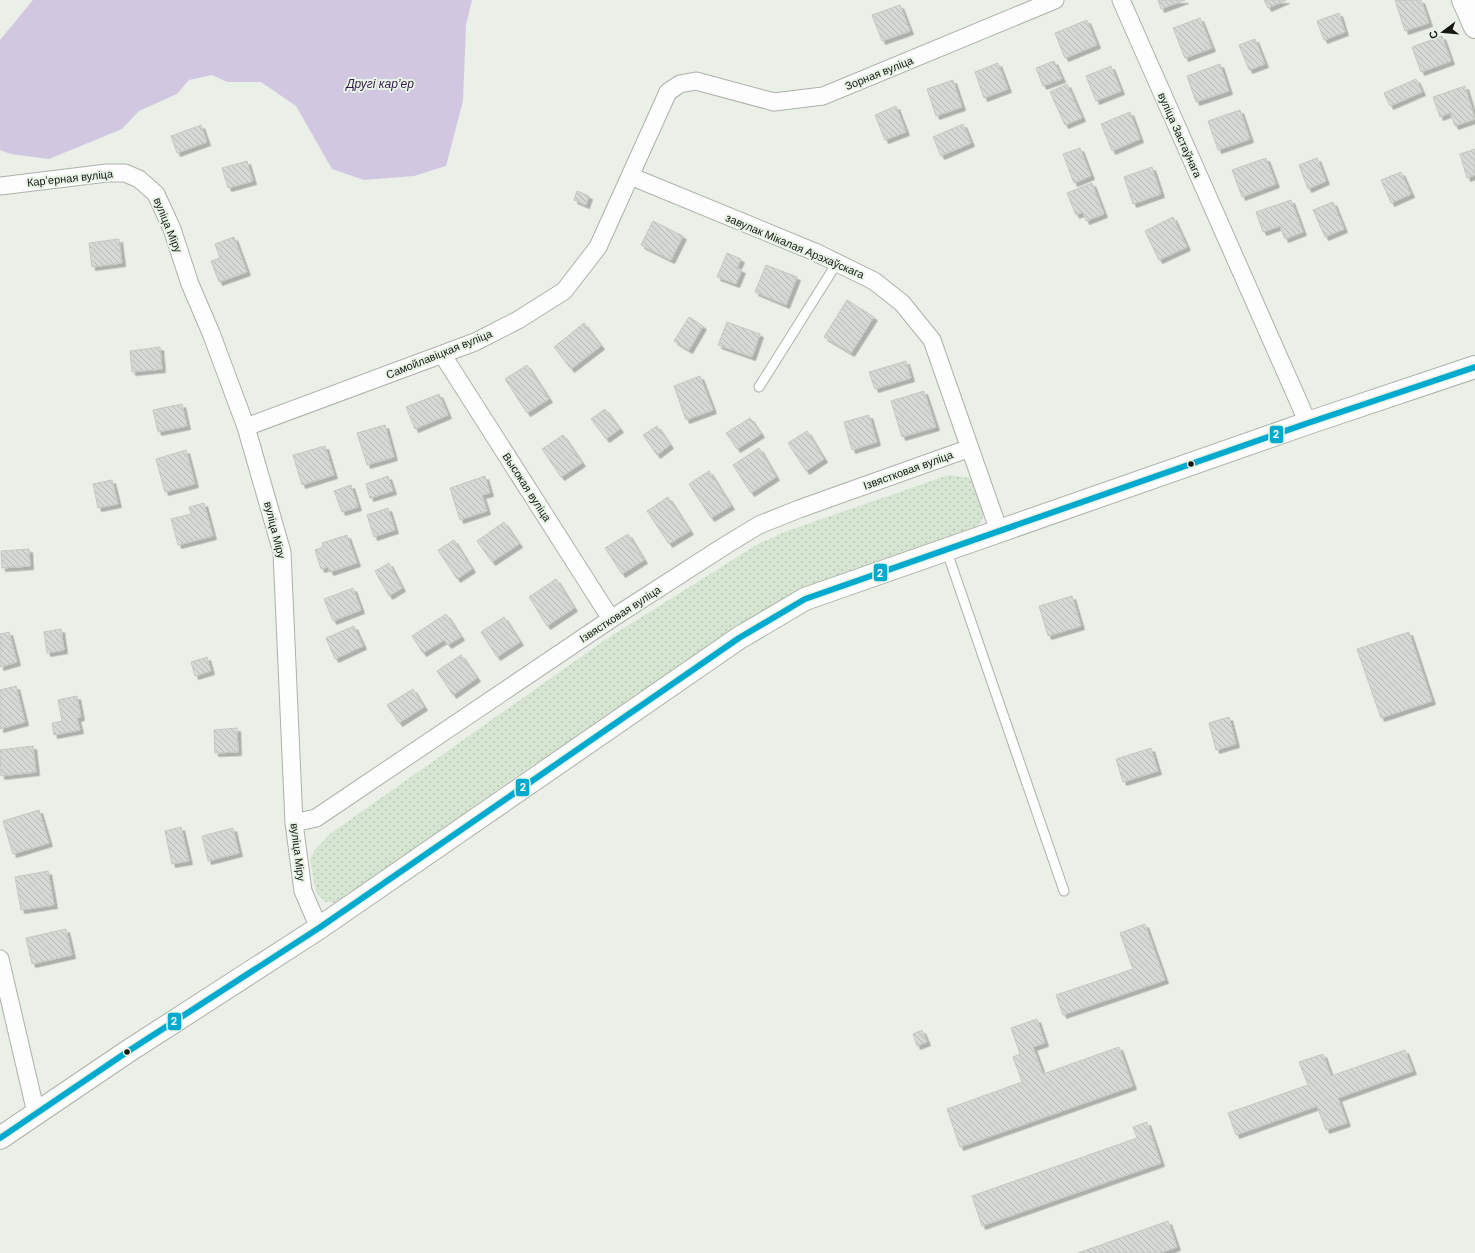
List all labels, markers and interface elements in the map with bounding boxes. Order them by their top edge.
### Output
north arrow [1423,12,1463,52]
text: С [1426,29,1441,41]
street label: Зорная вуліца [843,53,916,93]
water label: Другі карʼер [344,76,414,92]
street label: вуліца Застаўнага [1155,90,1205,181]
street label: Карʼерная вуліца [26,166,115,189]
street label: вуліца Міру [151,195,186,255]
street label: завулак Мікалая Арэхаўскага [724,210,867,282]
street label: Самойлавіцкая вуліца [384,326,495,382]
line badge: 2 [1269,425,1284,444]
text: 2 [1273,427,1279,441]
street label: Ізвястковая вуліца [861,447,955,493]
street label: Высокая вуліца [500,450,555,525]
unlabelled marker [1186,459,1196,469]
street label: вуліца Міру [261,500,289,560]
line badge: 2 [873,563,888,582]
text: 2 [877,566,883,580]
street label: Ізвястковая вуліца [577,582,664,646]
line badge: 2 [515,778,530,797]
text: 2 [520,780,526,794]
street label: вуліца Міру [288,822,309,882]
line badge: 2 [167,1012,182,1031]
text: 2 [171,1014,177,1028]
unlabelled marker [122,1047,132,1057]

